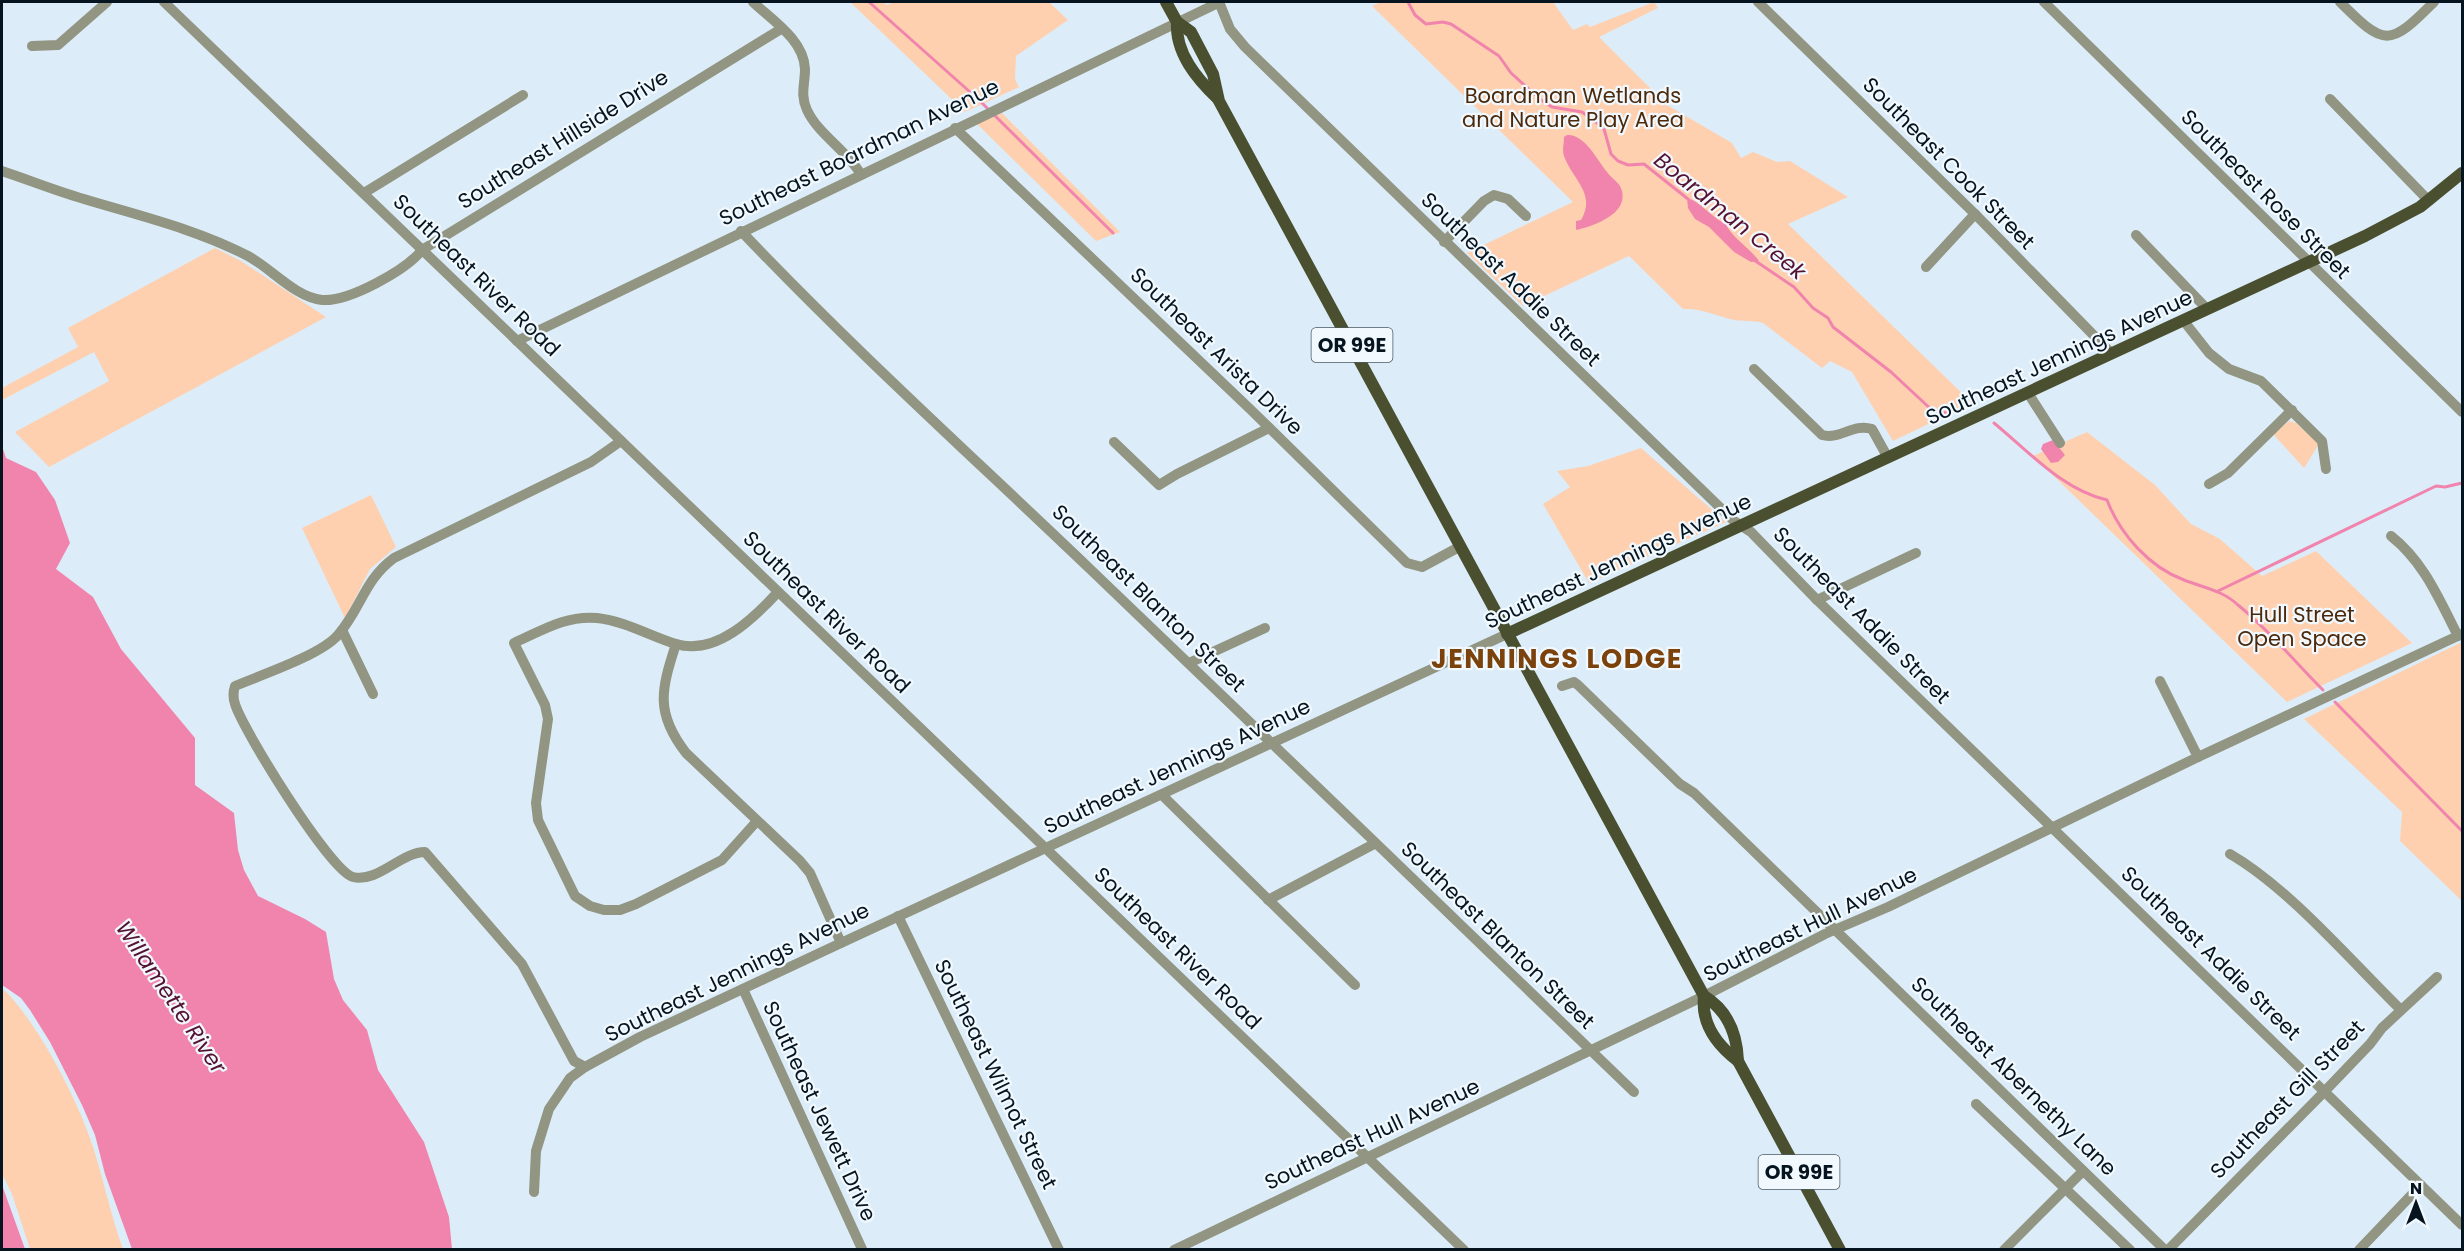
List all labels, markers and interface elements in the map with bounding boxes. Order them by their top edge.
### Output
street label: Southeast Hillside Drive [452,62,674,216]
street label: Southeast Cook Street [1856,70,2042,256]
street label: Southeast Boardman Avenue [714,71,1004,233]
park label: Boardman Wetlands and Nature Play Area [1462,81,1684,134]
street label: Southeast Rose Street [2175,103,2357,285]
water label: Boardman Creek [1647,145,1814,288]
street label: Southeast Addie Street [1415,185,1607,373]
street label: Southeast River Road [387,187,567,363]
street label: Southeast Arista Drive [1124,261,1310,441]
street label: Southeast Jennings Avenue [1921,282,2197,432]
road number: OR 99E [1312,328,1392,362]
street label: Southeast Jennings Avenue [1480,486,1756,636]
street label: Southeast Blanton Street [1046,498,1252,698]
street label: Southeast Addie Street [1767,520,1957,710]
street label: Southeast River Road [737,524,917,700]
park label: Hull Street Open Space [2237,600,2367,653]
district label: JENNINGS LODGE [1431,640,1683,677]
street label: Southeast Jennings Avenue [1039,691,1315,841]
street label: Southeast Blanton Street [1395,835,1601,1035]
street label: Southeast Addie Street [2115,859,2307,1047]
street label: Southeast River Road [1088,860,1268,1036]
street label: Southeast Hull Avenue [1698,860,1922,988]
street label: Southeast Jennings Avenue [600,895,874,1049]
water label: Willamette River [108,915,234,1080]
street label: Southeast Wilmot Street [928,954,1064,1194]
street label: Southeast Abernethy Lane [1905,970,2123,1182]
street label: Southeast Jewett Drive [756,996,884,1226]
street label: Southeast Gill Street [2203,1013,2371,1185]
street label: Southeast Hull Avenue [1260,1071,1484,1197]
road number: OR 99E [1758,1155,1840,1189]
north arrow [2386,1173,2446,1233]
text: N [2410,1177,2422,1200]

